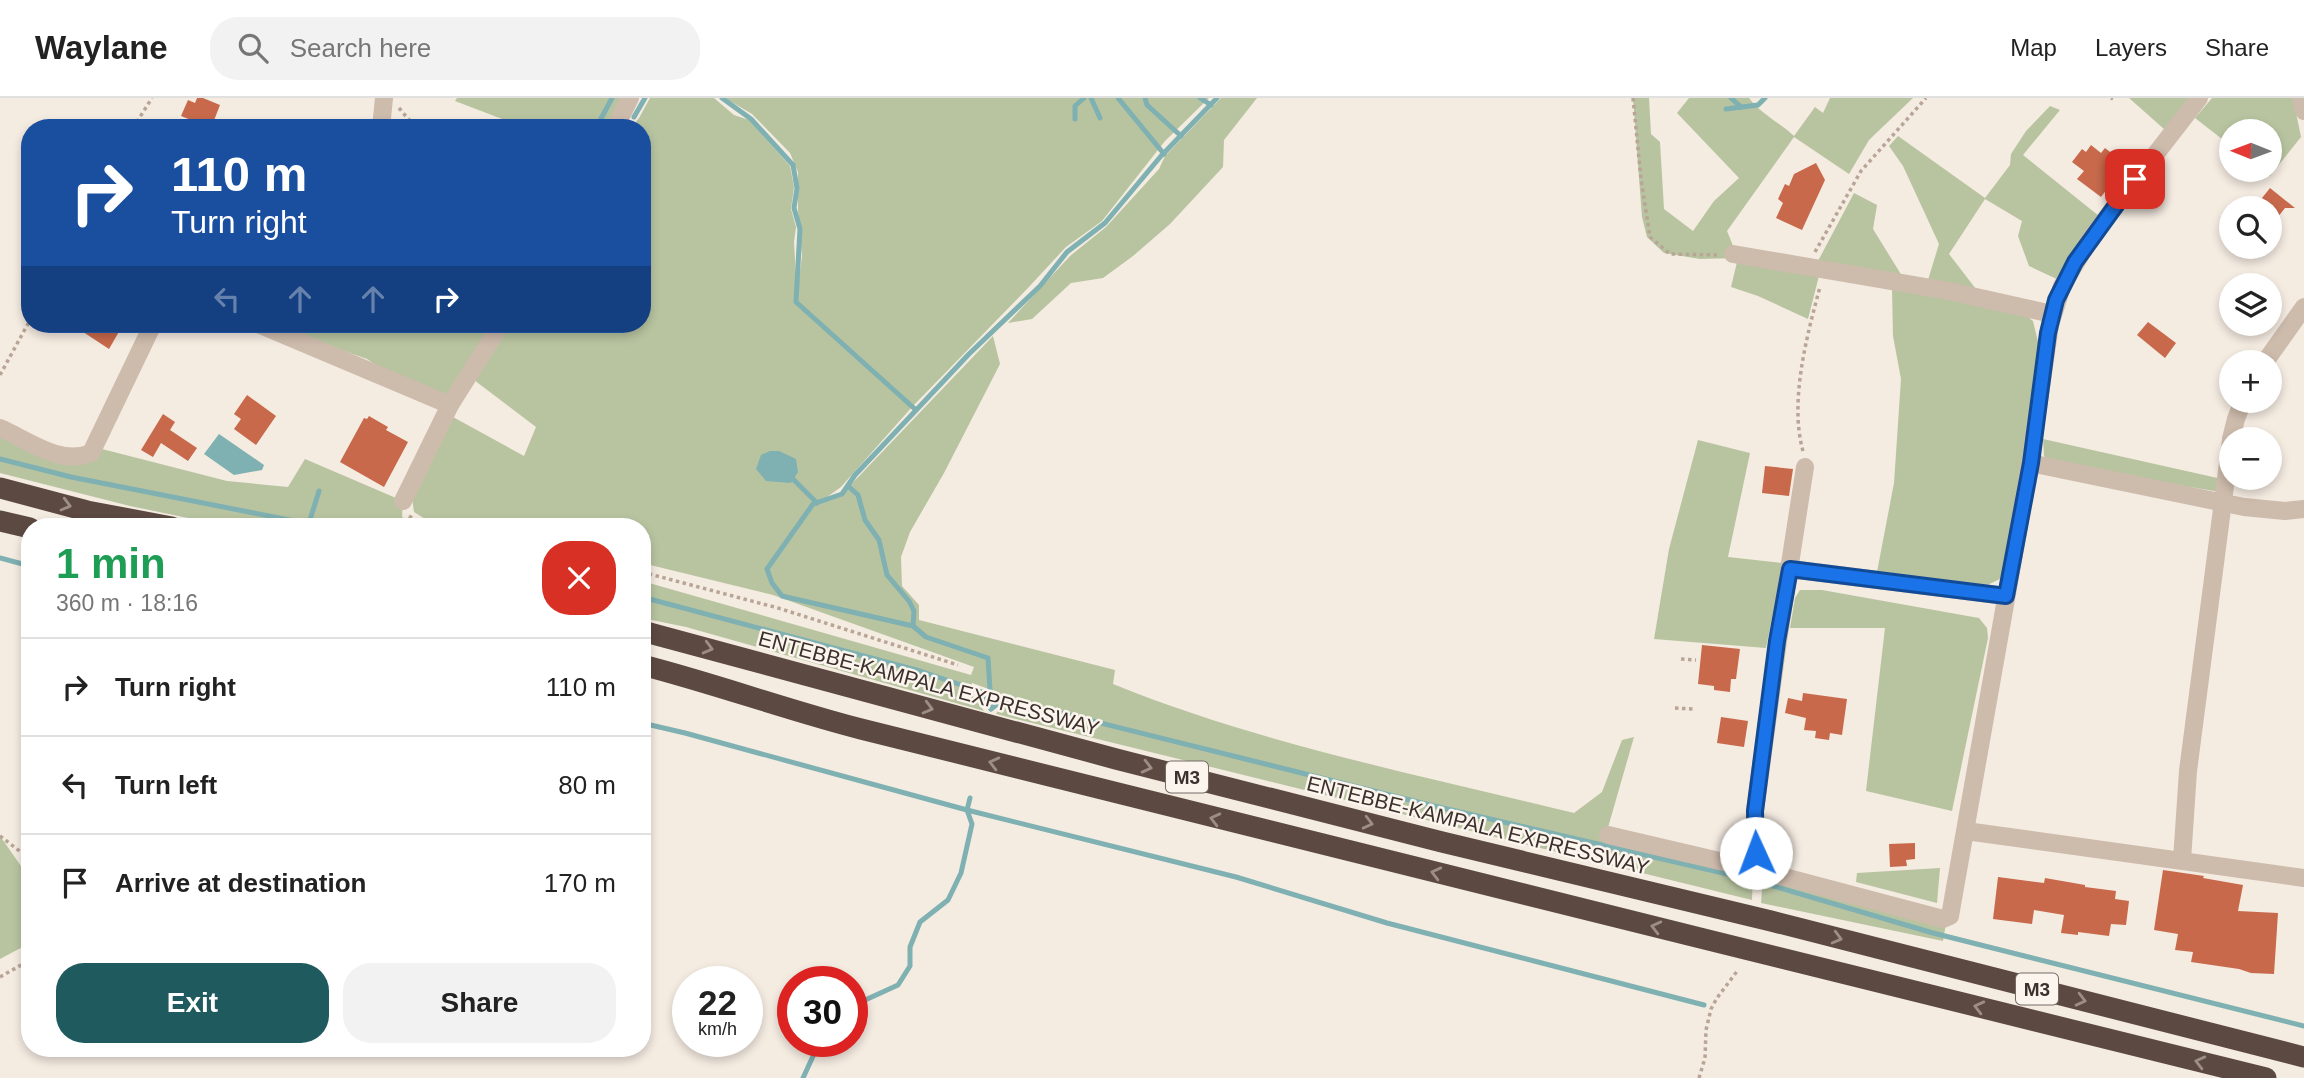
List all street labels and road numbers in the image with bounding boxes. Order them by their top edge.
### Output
street label: ENTEBBE-KAMPALA EXPRESSWAY [756,626,1102,740]
road number: M3 [1166,762,1208,792]
street label: ENTEBBE-KAMPALA EXPRESSWAY [1304,771,1652,879]
road number: M3 [2016,974,2058,1004]

